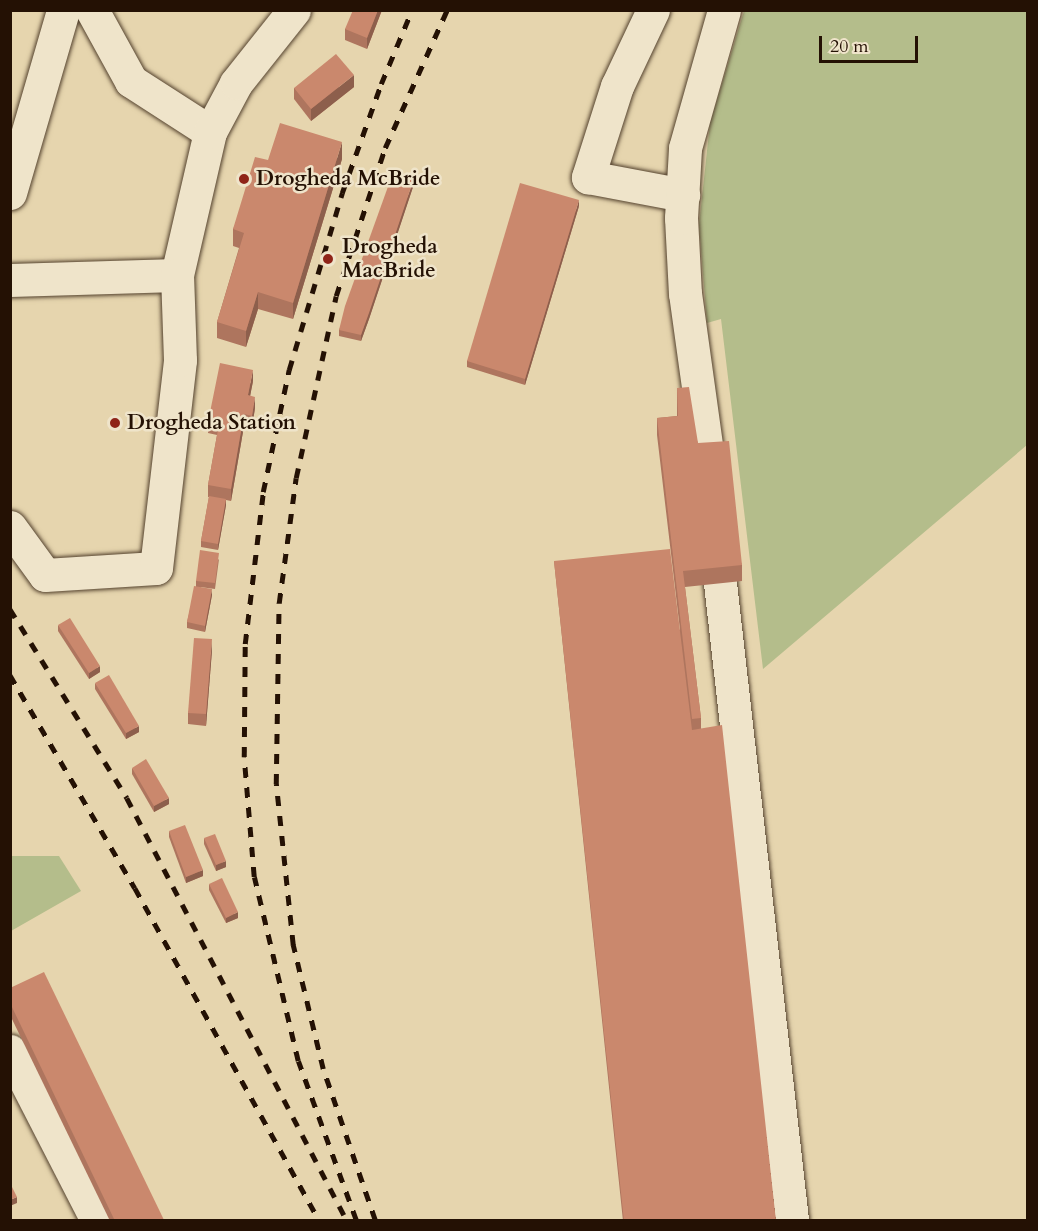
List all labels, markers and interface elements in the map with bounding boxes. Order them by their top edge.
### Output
scale bar [822,24,921,62]
text: 20 m [830,34,869,59]
place label: Drogheda McBride [256,166,440,192]
marker: Drogheda McBride [237,172,251,186]
place label: Drogheda MacBride [342,234,438,284]
marker: Drogheda MacBride [319,250,337,268]
place label: Drogheda Station [127,410,296,436]
marker: Drogheda Station [108,416,122,430]

